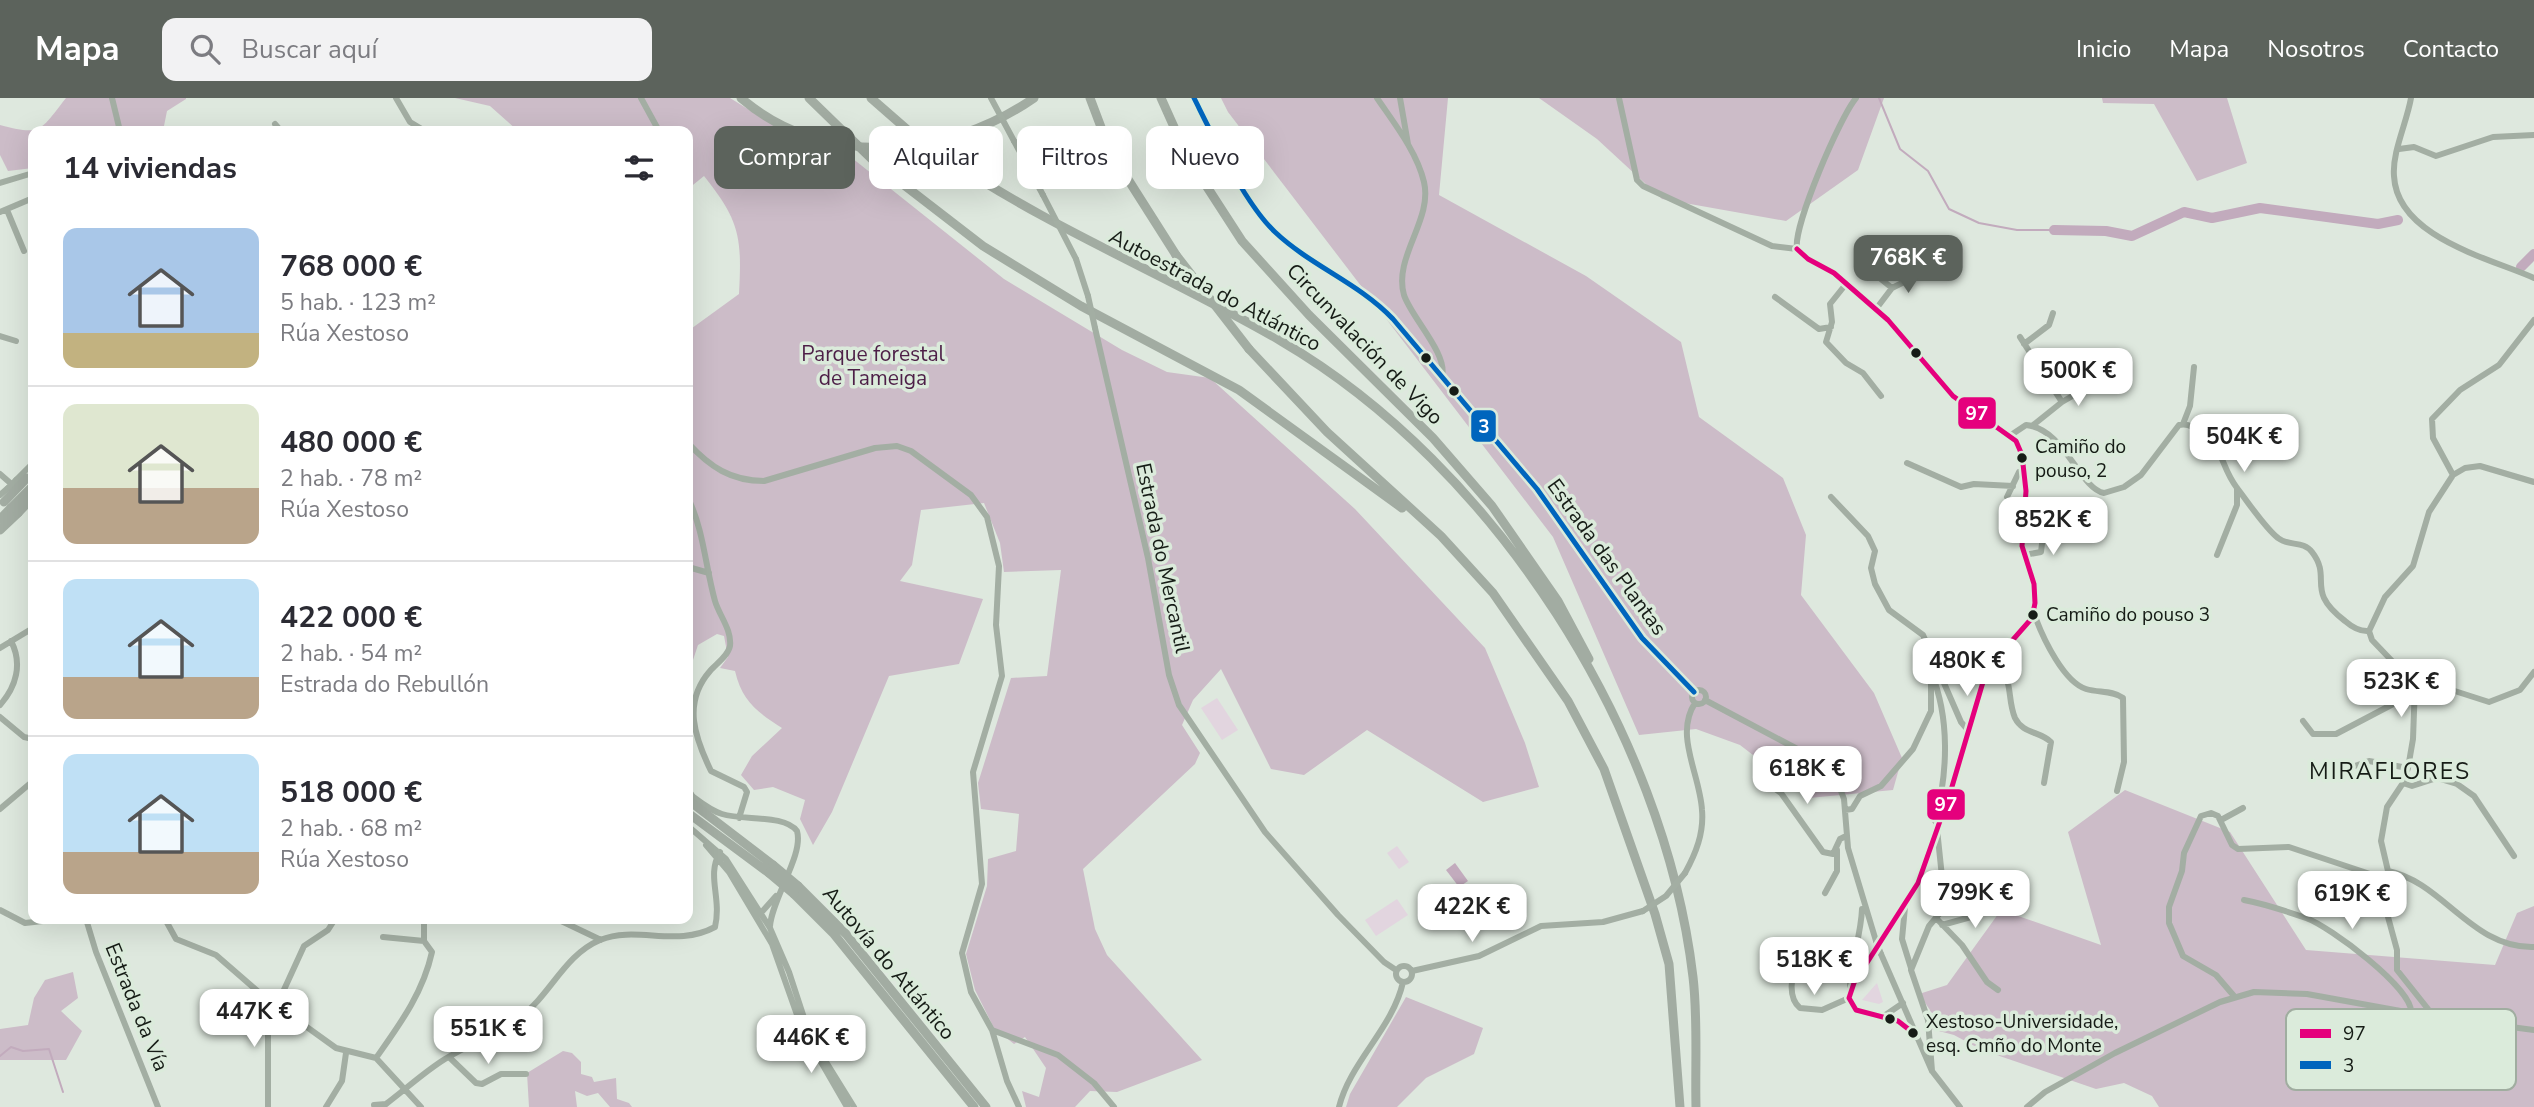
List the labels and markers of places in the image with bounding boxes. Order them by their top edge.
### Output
pin: 768K € [1851,236,1965,295]
unlabelled marker [1909,346,1923,360]
pin: 500K € [2021,348,2135,408]
unlabelled marker [1419,351,1433,365]
unlabelled marker [1447,384,1461,398]
pin: 504K € [2187,414,2301,474]
place label: Camiño do pouso, 2 [2035,434,2126,484]
marker: Camiño do pouso, 2 [2015,451,2029,465]
pin: 852K € [1996,498,2110,557]
place label: Camiño do pouso 3 [2046,602,2210,628]
marker: Camiño do pouso 3 [2026,608,2040,622]
pin: 480K € [1910,638,2024,698]
pin: 523K € [2344,660,2458,719]
pin: 618K € [1750,746,1864,806]
pin: 799K € [1918,870,2032,930]
pin: 619K € [2295,872,2409,931]
pin: 422K € [1415,884,1529,944]
pin: 518K € [1757,937,1871,997]
pin: 447K € [197,990,311,1049]
pin: 551K € [431,1006,545,1066]
place label: Xestoso-Universidade, esq. Cmño do Monte [1926,1009,2118,1059]
unlabelled marker [1883,1012,1897,1026]
pin: 446K € [754,1016,868,1075]
marker: Xestoso-Universidade, esq. Cmño do Monte [1906,1026,1920,1040]

